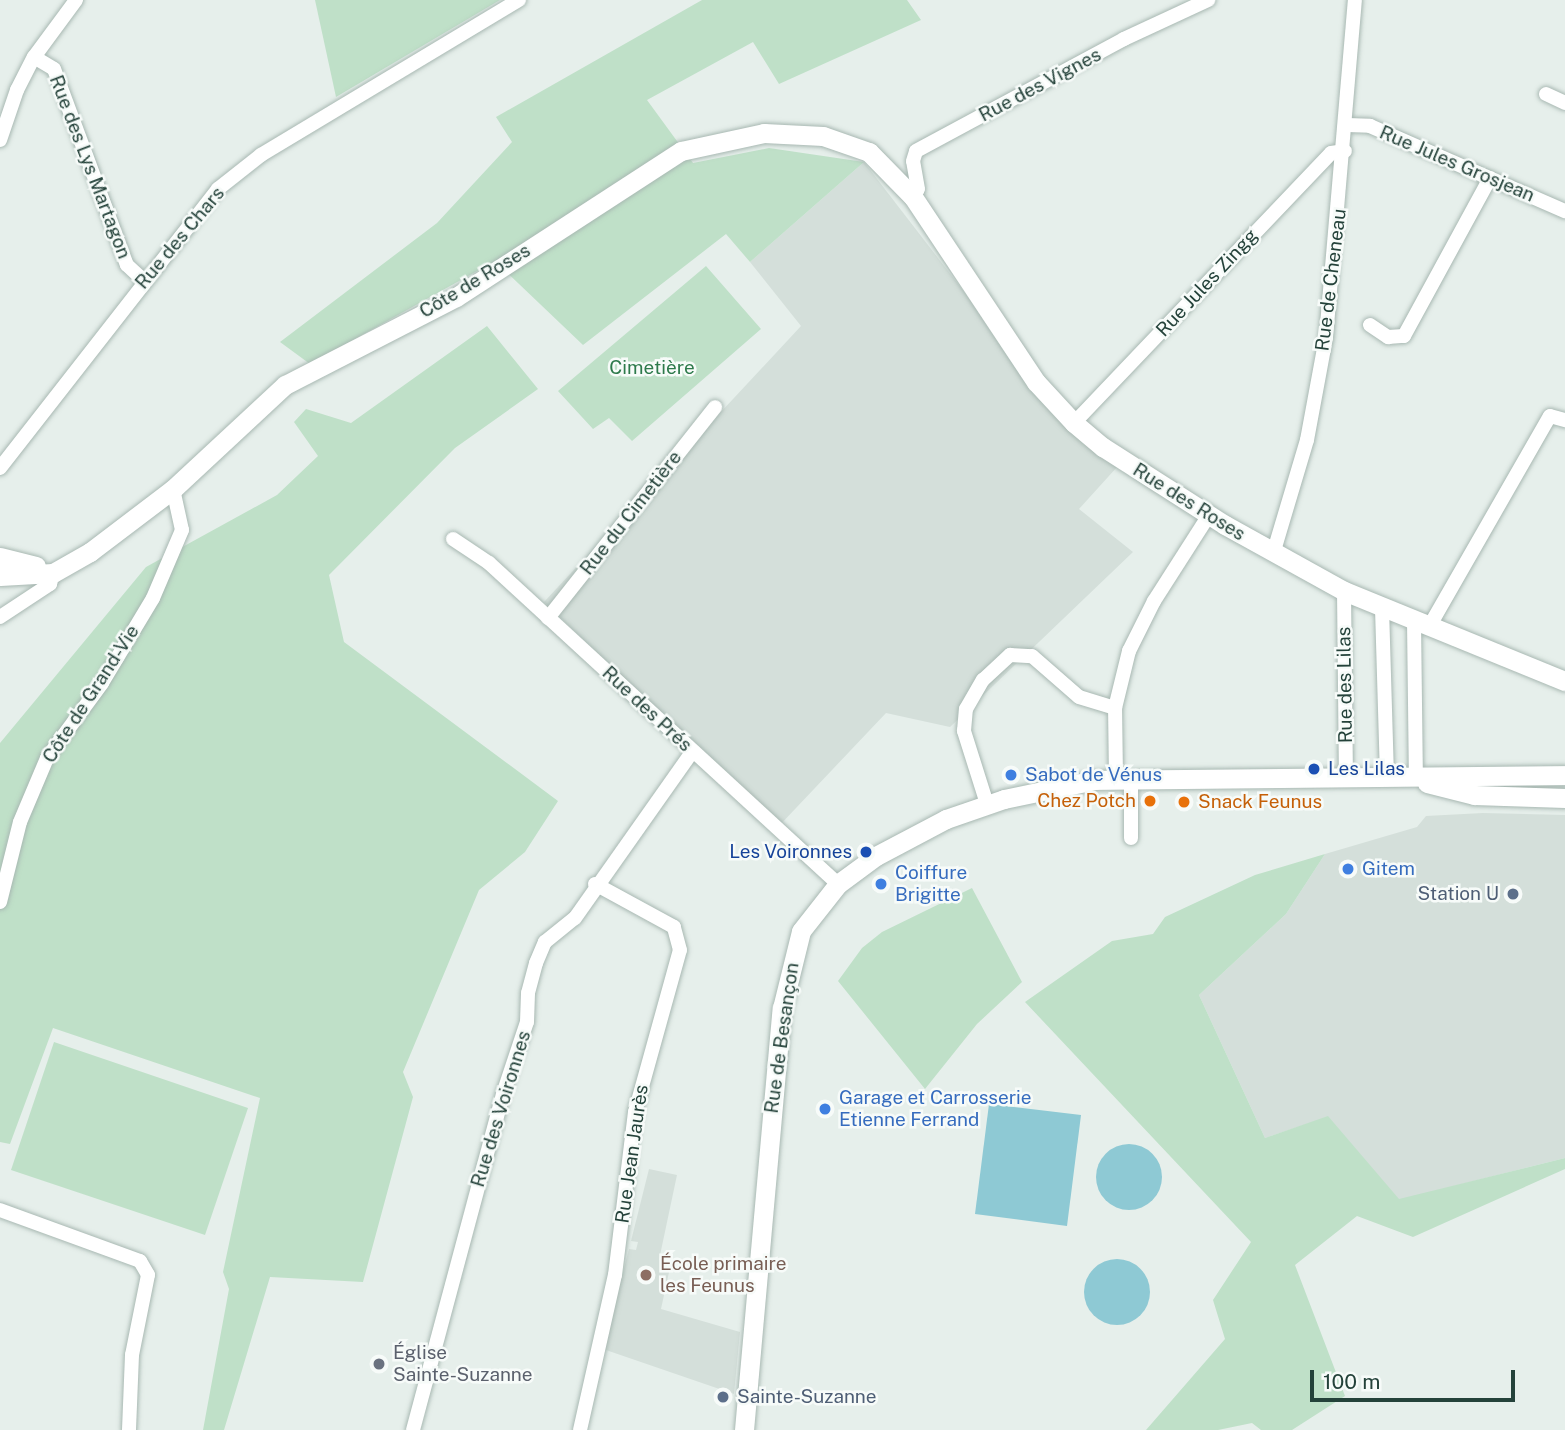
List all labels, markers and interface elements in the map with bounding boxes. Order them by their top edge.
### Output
street label: Rue des Vignes [975,43,1105,127]
street label: Rue des Lys Martagon [44,72,136,262]
street label: Rue Jules Grosjean [1376,121,1538,207]
street label: Rue des Chars [130,182,230,294]
street label: Rue de Cheneau [1311,207,1351,353]
street label: Rue Jules Zingg [1151,224,1263,342]
street label: Côte de Roses [415,239,535,323]
park label: Cimetière [609,357,695,379]
street label: Rue du Cimetière [575,446,687,580]
street label: Rue des Roses [1128,458,1250,546]
street label: Côte de Grand-Vie [38,621,144,767]
street label: Rue des Lilas [1333,626,1357,744]
street label: Rue des Prés [597,661,697,757]
place label: Les Lilas [1328,758,1405,780]
marker: Les Lilas [1306,761,1322,777]
place label: Sabot de Vénus [1025,764,1163,786]
marker: Sabot de Vénus [1003,767,1019,783]
place label: Chez Potch [1037,790,1136,812]
place label: Snack Feunus [1198,791,1322,813]
marker: Chez Potch [1142,793,1158,809]
marker: Snack Feunus [1176,794,1192,810]
place label: Les Voironnes [729,841,852,863]
marker: Les Voironnes [858,844,874,860]
place label: Gitem [1362,858,1415,880]
marker: Gitem [1340,861,1356,877]
place label: Coiffure Brigitte [895,862,967,906]
marker: Coiffure Brigitte [873,876,889,892]
place label: Station U [1417,883,1499,905]
marker: Station U [1505,886,1521,902]
street label: Rue de Besançon [760,961,804,1115]
street label: Rue des Voironnes [466,1028,536,1190]
street label: Rue Jean Jaurès [611,1083,653,1225]
place label: Garage et Carrosserie Etienne Ferrand [839,1087,1032,1131]
marker: Garage et Carrosserie Etienne Ferrand [817,1101,833,1117]
place label: École primaire les Feunus [660,1253,787,1297]
marker: École primaire les Feunus [638,1267,654,1283]
place label: Église Sainte-Suzanne [393,1342,533,1386]
marker: Église Sainte-Suzanne [371,1356,387,1372]
scale bar [1313,1356,1518,1400]
text: 100 m [1323,1369,1380,1394]
place label: Sainte-Suzanne [737,1386,877,1408]
marker: Sainte-Suzanne [715,1389,731,1405]

